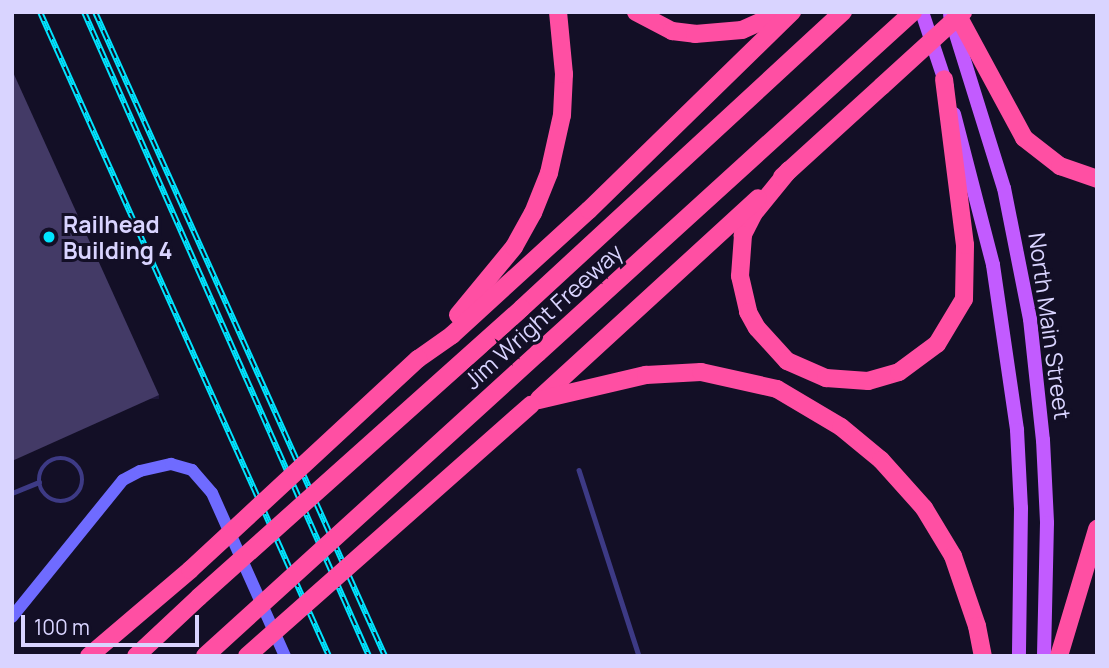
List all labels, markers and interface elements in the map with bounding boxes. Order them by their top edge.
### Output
place label: Railhead Building 4 [63,210,173,264]
marker: Railhead Building 4 [41,229,57,245]
street label: North Main Street [1023,231,1077,421]
street label: Jim Wright Freeway [458,238,628,394]
scale bar [24,602,203,646]
text: 100 m [34,613,90,641]

